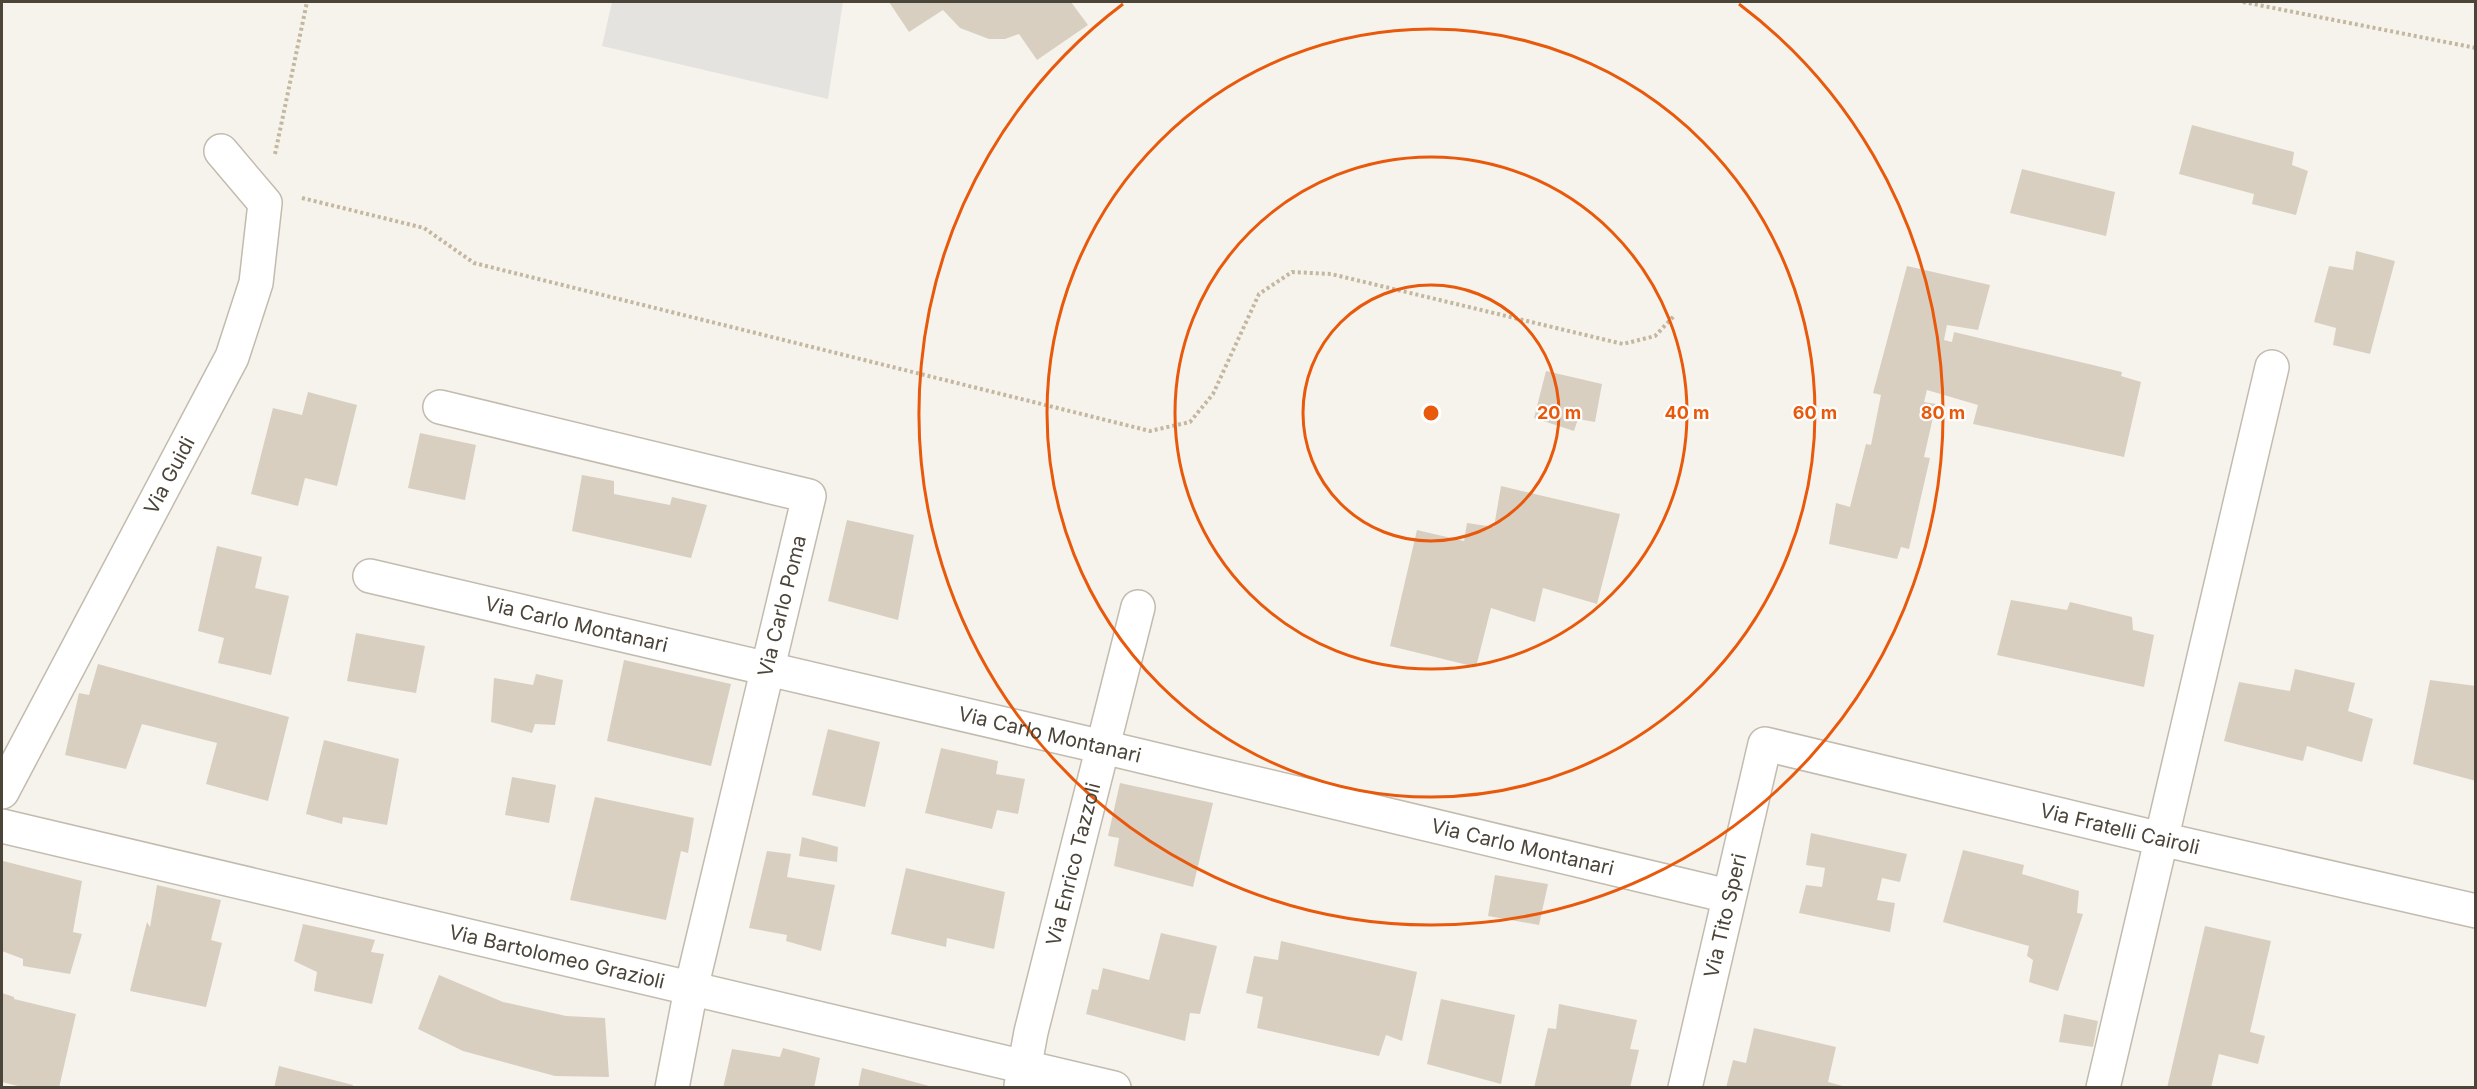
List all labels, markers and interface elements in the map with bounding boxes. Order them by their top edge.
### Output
text: 20 m [1537,402,1581,423]
text: 40 m [1665,402,1710,423]
text: 60 m [1793,402,1837,423]
text: 80 m [1921,402,1965,423]
centre of rings [1421,403,1441,423]
street label: Via Guidi [139,433,200,518]
street label: Via Carlo Poma [753,533,811,679]
street label: Via Carlo Montanari [483,591,670,657]
street label: Via Carlo Montanari [956,702,1144,768]
street label: Via Enrico Tazzoli [1041,780,1105,948]
street label: Via Fratelli Cairoli [2038,798,2202,859]
street label: Via Carlo Montanari [1429,814,1616,880]
street label: Via Tito Speri [1699,851,1751,980]
street label: Via Bartolomeo Grazioli [447,920,667,994]

